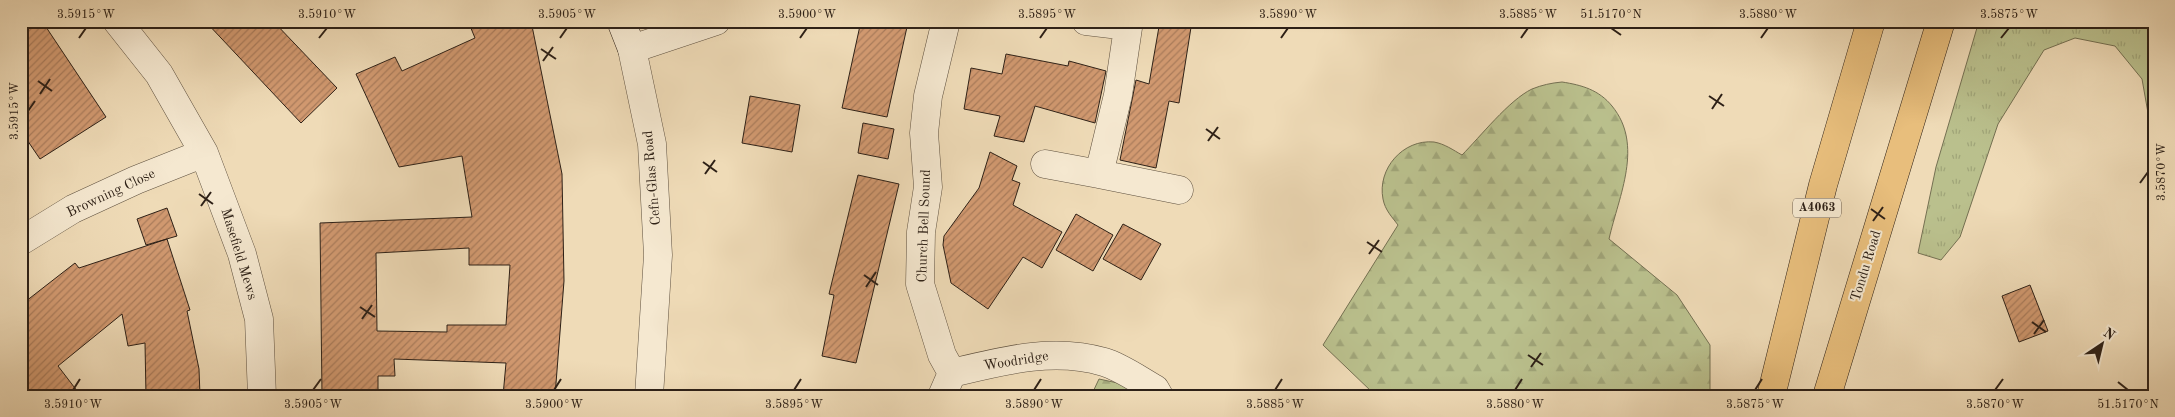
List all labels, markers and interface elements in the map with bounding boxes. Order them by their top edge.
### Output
text: 3.5915°W [57,8,115,21]
text: 3.5910°W [298,8,356,21]
text: 3.5905°W [538,8,596,21]
text: 3.5900°W [778,8,836,21]
text: 3.5895°W [1018,8,1076,21]
text: 3.5890°W [1259,8,1317,21]
text: 3.5885°W [1499,8,1557,21]
text: 51.5170°N [1580,8,1642,21]
text: 3.5880°W [1739,8,1797,21]
text: 3.5875°W [1980,8,2038,21]
text: 3.5915°W [8,82,21,140]
street label: Cefn-Glas Road [641,130,663,226]
text: 3.5870°W [2155,143,2168,201]
street label: Browning Close [65,166,157,220]
street label: Church Bell Sound [915,169,933,283]
road number: A4063 [1793,198,1841,218]
street label: Masefield Mews [218,206,260,302]
street label: Tondu Road [1849,229,1883,303]
north arrow [2078,320,2128,370]
text: N [2100,325,2118,343]
street label: Woodridge [982,349,1050,373]
text: 3.5910°W [44,398,102,411]
text: 3.5905°W [284,398,342,411]
text: 3.5900°W [525,398,583,411]
text: 3.5895°W [765,398,823,411]
text: 3.5890°W [1005,398,1063,411]
text: 3.5885°W [1246,398,1304,411]
text: 3.5880°W [1486,398,1544,411]
text: 3.5875°W [1726,398,1784,411]
text: 3.5870°W [1966,398,2024,411]
text: 51.5170°N [2097,398,2159,411]

